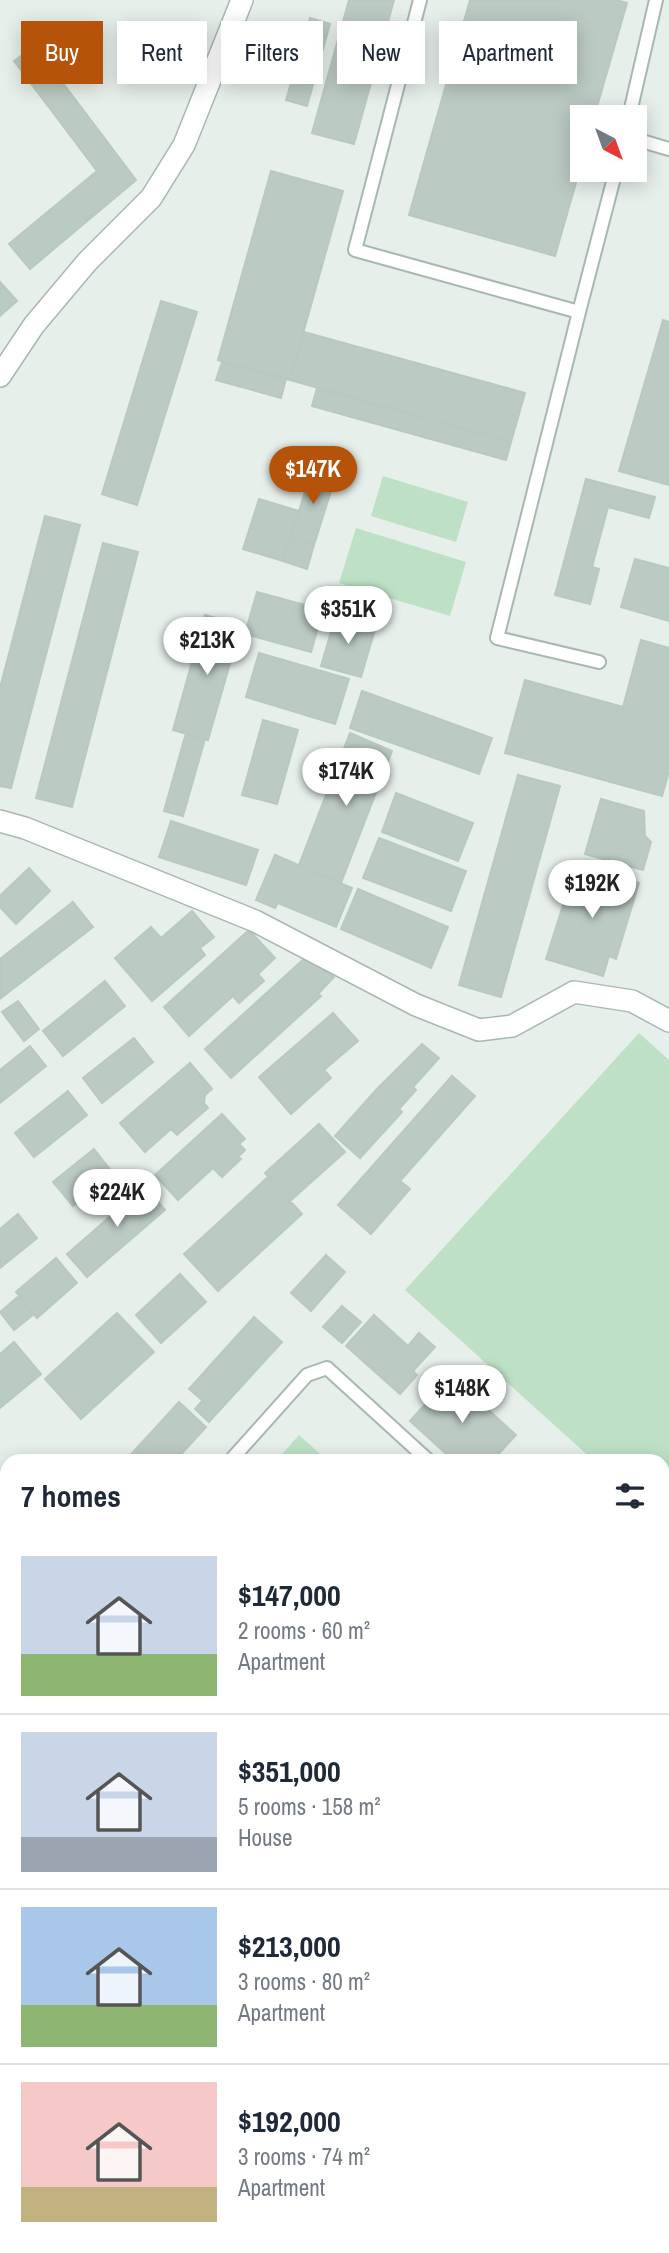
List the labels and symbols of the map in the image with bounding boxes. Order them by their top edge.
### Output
north arrow [570,105,648,182]
pin: $147K [264,447,362,506]
pin: $351K [299,586,397,646]
pin: $213K [158,618,256,677]
pin: $174K [297,748,395,808]
pin: $192K [543,860,641,920]
pin: $224K [68,1170,166,1229]
pin: $148K [413,1366,511,1425]

